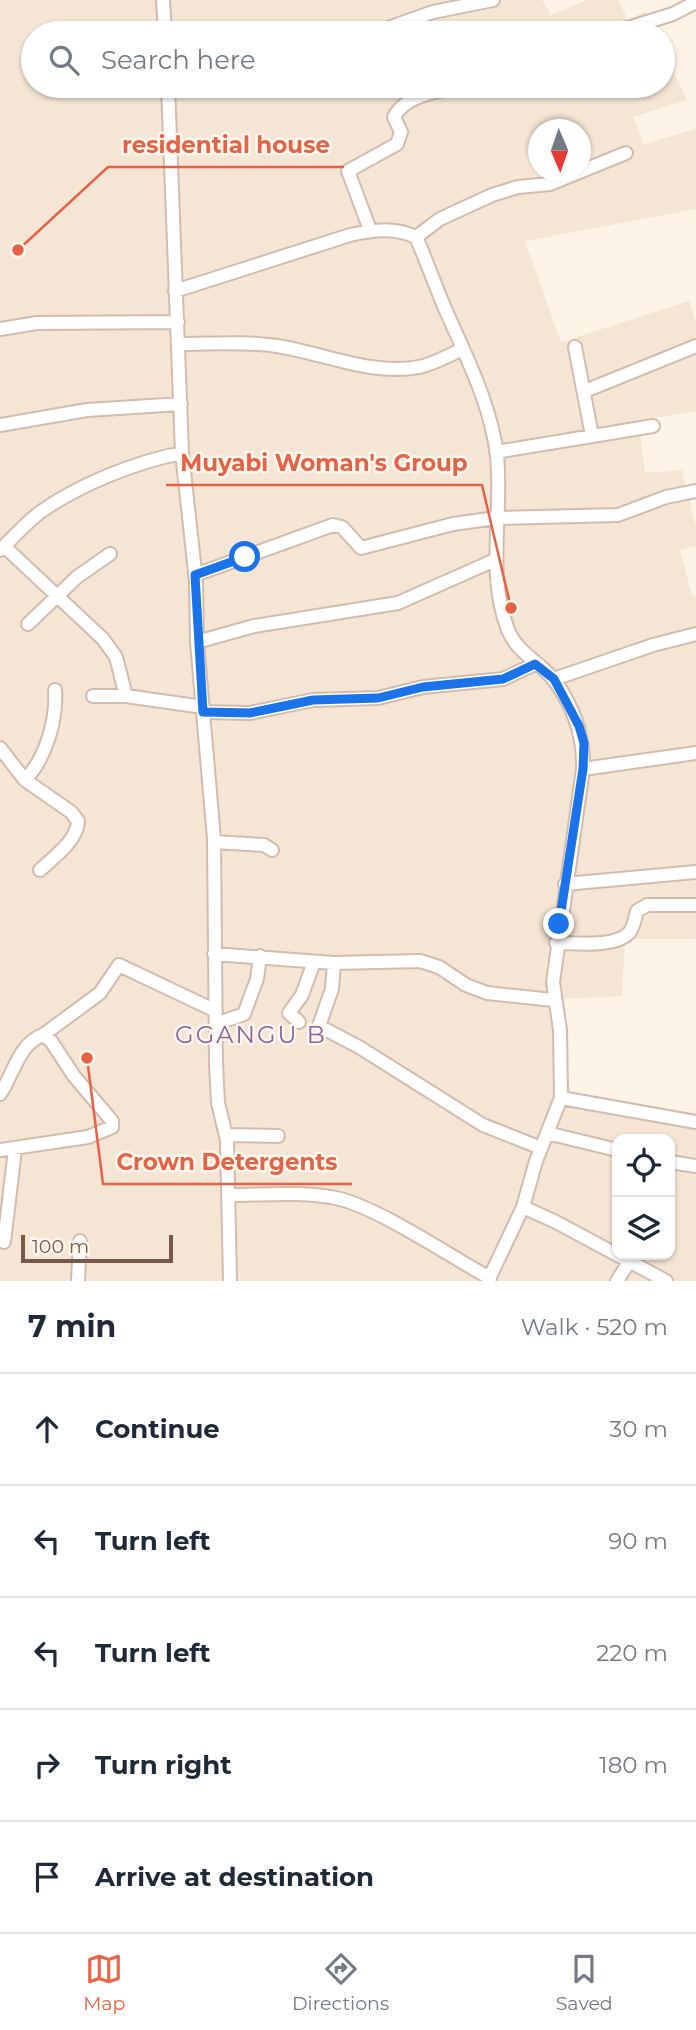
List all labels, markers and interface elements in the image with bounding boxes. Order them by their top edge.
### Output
search box [21,21,675,98]
icon: search [45,41,83,79]
text: Search here [101,44,256,76]
north arrow [528,119,591,182]
callout: residential house [108,123,344,167]
text: residential house [122,131,330,159]
callout: Muyabi Woman's Group [166,441,482,485]
text: Muyabi Woman's Group [180,449,468,477]
route start [229,541,260,572]
route end [543,908,574,939]
district label: GGANGU B [175,1020,327,1049]
map controls [612,1134,675,1260]
button: locate [612,1134,675,1197]
callout: Crown Detergents [103,1140,352,1184]
text: Crown Detergents [116,1148,338,1176]
button: layers [612,1197,675,1260]
scale bar [21,1232,173,1264]
text: 100 m [32,1235,89,1258]
text: 7 min [28,1308,116,1345]
text: Walk · 520 m [521,1313,668,1341]
icon: ahead [28,1410,66,1448]
text: Continue [95,1413,220,1445]
text: 30 m [609,1415,668,1443]
icon: left [28,1522,66,1560]
text: Turn left [95,1525,211,1557]
text: 90 m [608,1527,668,1555]
icon: left [28,1634,66,1672]
text: Turn left [95,1637,211,1669]
text: 220 m [596,1639,668,1667]
icon: right [28,1746,66,1784]
text: Turn right [95,1749,231,1781]
text: 180 m [599,1751,668,1779]
icon: arrive [28,1858,66,1896]
text: Arrive at destination [95,1861,374,1893]
tab: Map [83,1950,125,2015]
tab: Directions [292,1950,389,2015]
tab: Saved [556,1950,613,2015]

